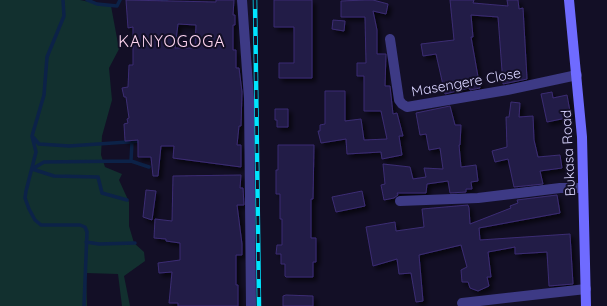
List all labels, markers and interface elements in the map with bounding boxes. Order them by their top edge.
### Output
district label: KANYOGOGA [118,31,226,51]
street label: Masengere Close [410,63,522,100]
street label: Bukasa Road [557,109,579,197]

